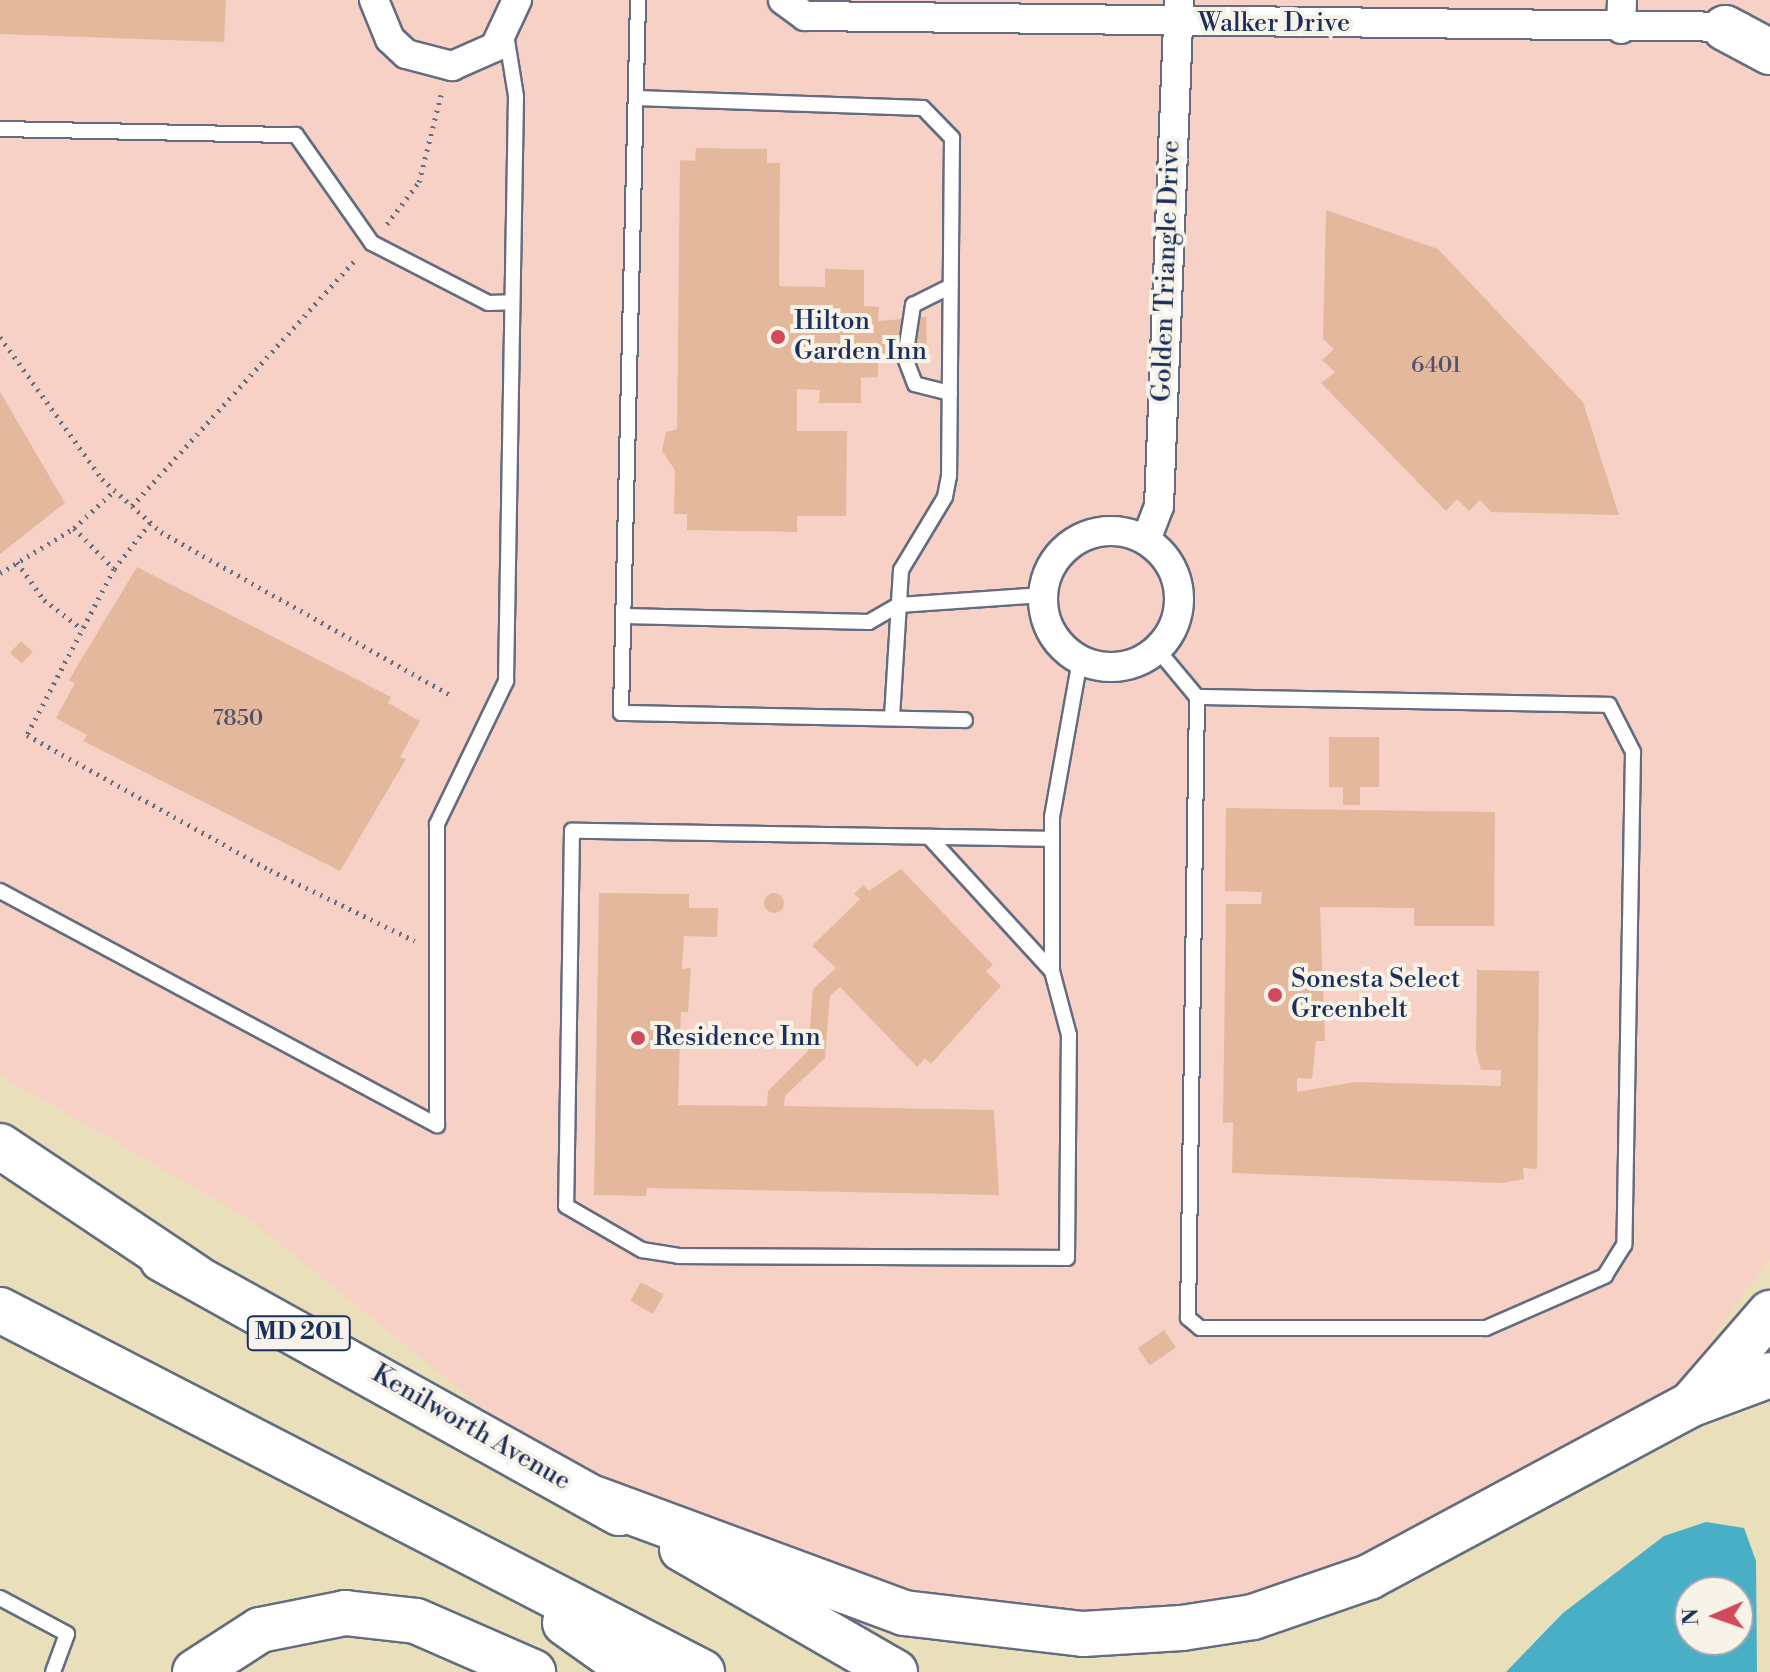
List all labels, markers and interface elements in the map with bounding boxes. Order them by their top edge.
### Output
street label: Walker Drive [1198,8,1350,40]
street label: Golden Triangle Drive [1147,139,1187,403]
place label: Hilton Garden Inn [794,306,927,368]
marker: Hilton Garden Inn [769,328,787,346]
house number: 6401 [1411,353,1461,379]
house number: 7850 [213,706,263,732]
place label: Sonesta Select Greenbelt [1291,964,1460,1026]
marker: Sonesta Select Greenbelt [1266,986,1284,1004]
place label: Residence Inn [654,1022,821,1054]
marker: Residence Inn [629,1029,647,1047]
road number: MD 201 [245,1313,353,1353]
street label: Kenilworth Avenue [366,1358,576,1498]
north arrow [1674,1576,1754,1656]
text: N [1678,1608,1705,1626]

